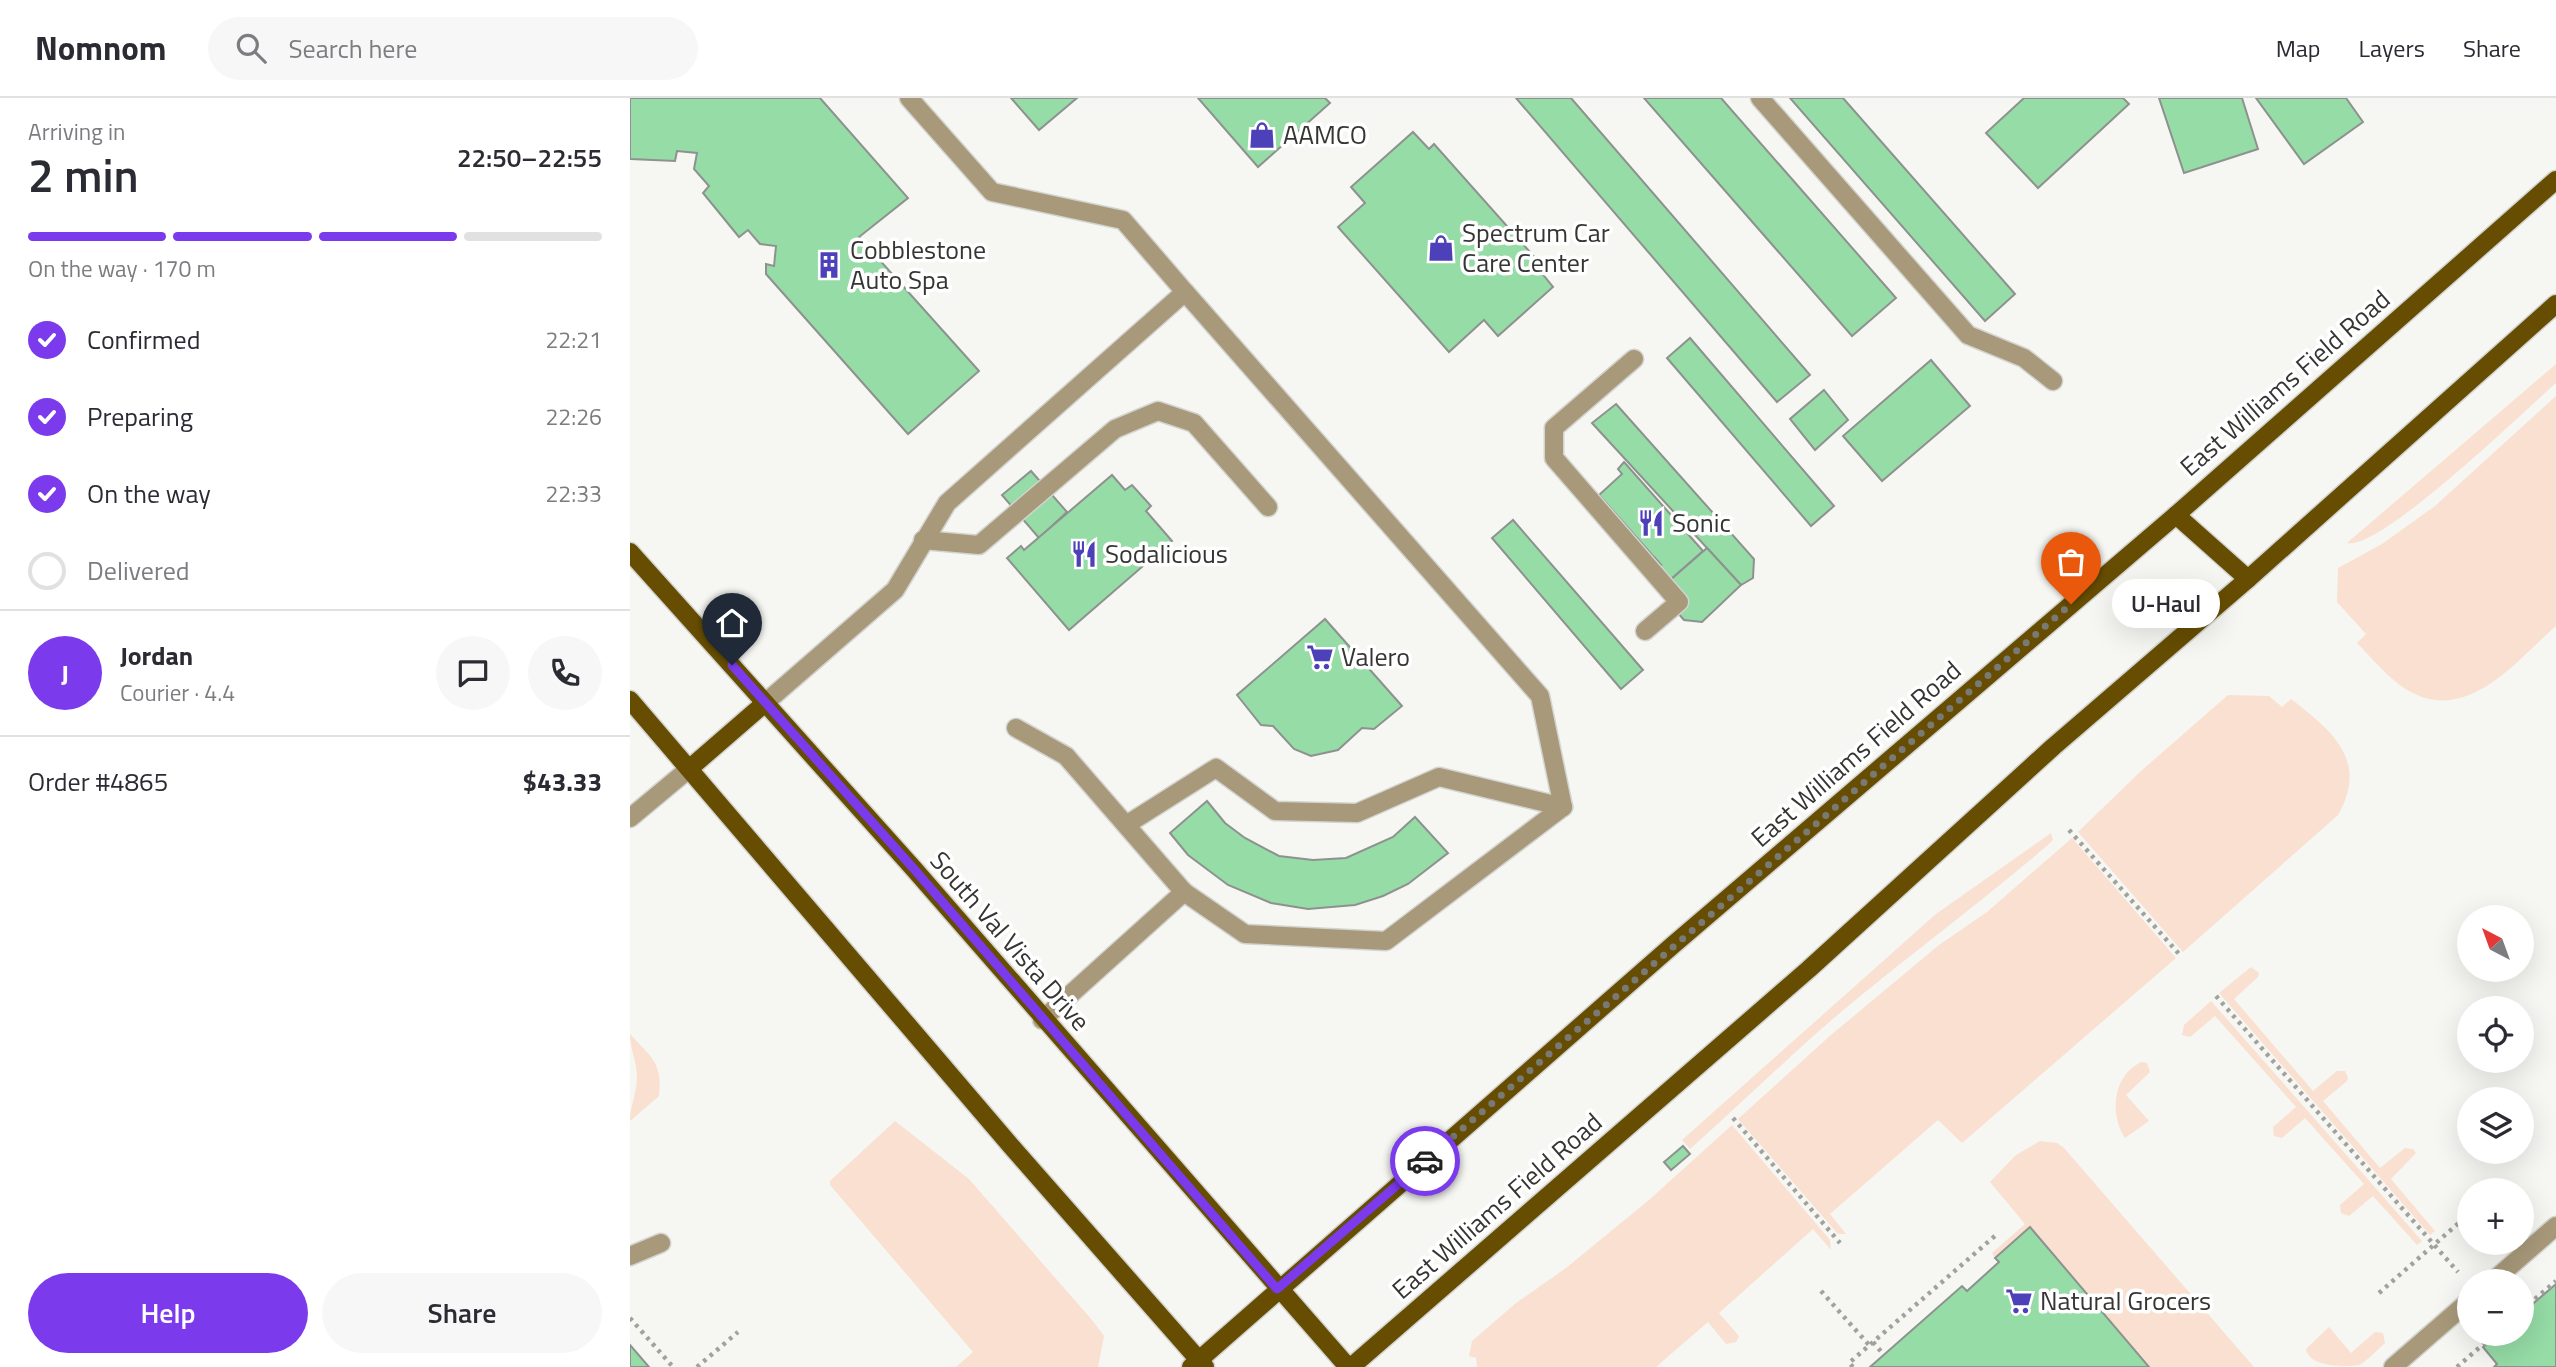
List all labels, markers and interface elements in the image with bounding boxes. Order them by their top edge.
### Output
search box [208,17,698,80]
text: Nomnom [35,23,166,73]
icon: search [232,29,270,67]
text: Search here [288,29,417,68]
text: Map [2276,30,2321,66]
text: Layers [2359,30,2425,66]
text: Share [2463,30,2521,66]
text: Arriving in [28,114,125,149]
place label: AAMCO [1283,115,1367,154]
shop icon: AAMCO [1247,120,1277,150]
text: 22:50–22:55 [457,138,602,177]
text: 2 min [28,140,139,210]
place label: Spectrum Car Care Center [1462,213,1610,282]
place label: Cobblestone Auto Spa [850,230,986,299]
shop icon: Spectrum Car Care Center [1426,233,1456,263]
building icon: Cobblestone Auto Spa [814,250,844,280]
text: On the way · 170 m [28,251,216,286]
street label: East Williams Field Road [2171,280,2398,485]
text: Confirmed [87,320,201,359]
icon: check [28,321,66,359]
text: 22:21 [545,322,602,357]
text: Preparing [87,397,193,436]
icon: check [28,398,66,436]
text: 22:26 [545,399,602,434]
text: On the way [87,474,211,513]
icon: check [28,475,66,513]
text: 22:33 [545,476,602,511]
place label: Sonic [1672,503,1731,542]
restaurant icon: Sonic [1636,508,1666,538]
pin [2041,532,2101,604]
place label: Sodalicious [1105,534,1228,573]
restaurant icon: Sodalicious [1069,539,1099,569]
icon: bag [2052,543,2090,581]
text: Delivered [87,551,190,590]
callout: U-Haul [2113,580,2222,628]
text: U-Haul [2131,586,2201,621]
pin [702,593,762,665]
icon: home [713,604,751,642]
text: Jordan [120,636,193,675]
button: chat [436,636,510,710]
button: phone [528,636,602,710]
place label: Valero [1341,637,1410,676]
supermarket icon: Valero [1305,642,1335,672]
street label: East Williams Field Road [1742,651,1969,856]
text: J [61,654,69,693]
text: Courier · 4.4 [120,675,235,710]
text: Order #4865 [28,762,168,801]
text: $43.33 [523,762,602,801]
street label: South Val Vista Drive [921,842,1100,1039]
north arrow [2457,905,2534,982]
map controls [2457,905,2534,1346]
button: locate [2457,996,2534,1073]
button: layers [2457,1087,2534,1164]
street label: East Williams Field Road [1383,1103,1610,1308]
courier [1390,1126,1460,1196]
icon: car [1406,1142,1444,1180]
button: + [2457,1178,2534,1255]
button: − [2457,1269,2534,1346]
button: Help [28,1273,308,1353]
button: Share [322,1273,602,1353]
place label: Natural Grocers [2040,1281,2211,1320]
supermarket icon: Natural Grocers [2004,1286,2034,1316]

